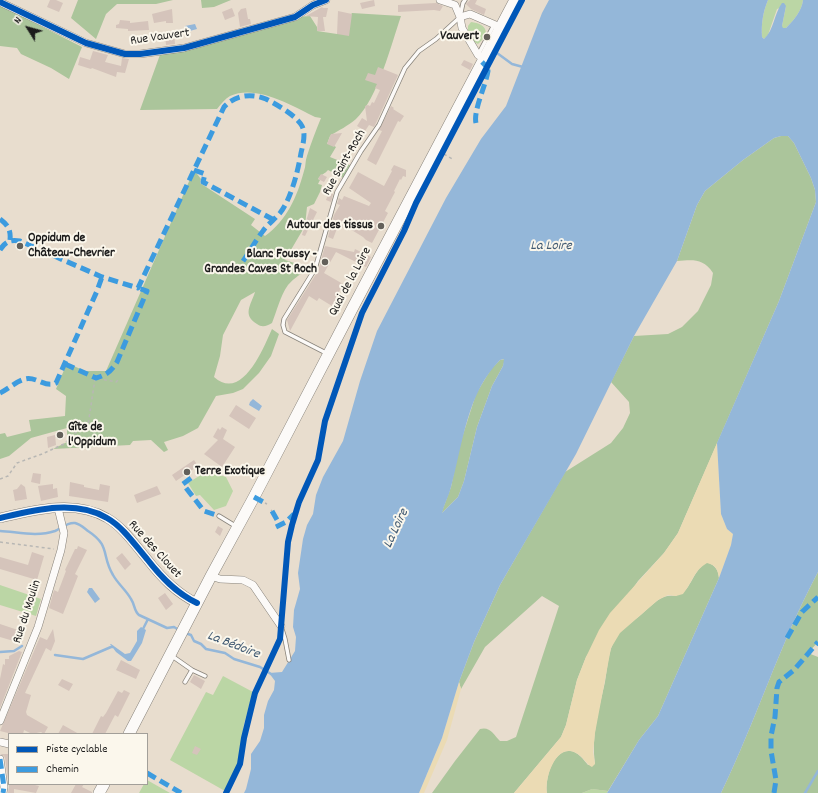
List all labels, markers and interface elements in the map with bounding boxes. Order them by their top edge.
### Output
north arrow [8,8,48,48]
text: N [10,14,26,28]
street label: Rue Vauvert [130,26,190,50]
place label: Vauvert [440,29,479,45]
marker: Vauvert [482,32,492,42]
street label: Rue Saint-Roch [320,127,370,199]
place label: Autour des tissus [287,218,373,234]
marker: Autour des tissus [376,221,386,231]
place label: Oppidum de Château-Chevrier [28,231,115,262]
water label: La Loire [530,239,572,255]
marker: Oppidum de Château-Chevrier [15,241,25,251]
street label: Quai de la Loire [326,245,376,319]
place label: Blanc Foussy - Grandes Caves St Roch [204,247,317,278]
marker: Blanc Foussy - Grandes Caves St Roch [320,257,330,267]
place label: Gîte de l'Oppidum [68,420,116,451]
marker: Gîte de l'Oppidum [55,430,65,440]
place label: Terre Exotique [195,464,265,480]
marker: Terre Exotique [182,467,192,477]
water label: La Loire [381,507,413,551]
street label: Rue des Clouet [124,518,184,582]
street label: Rue du Moulin [10,578,46,646]
water label: La Bédoire [204,628,262,664]
legend [8,733,148,785]
text: Piste cyclable [46,741,107,758]
text: Chemin [46,761,79,778]

